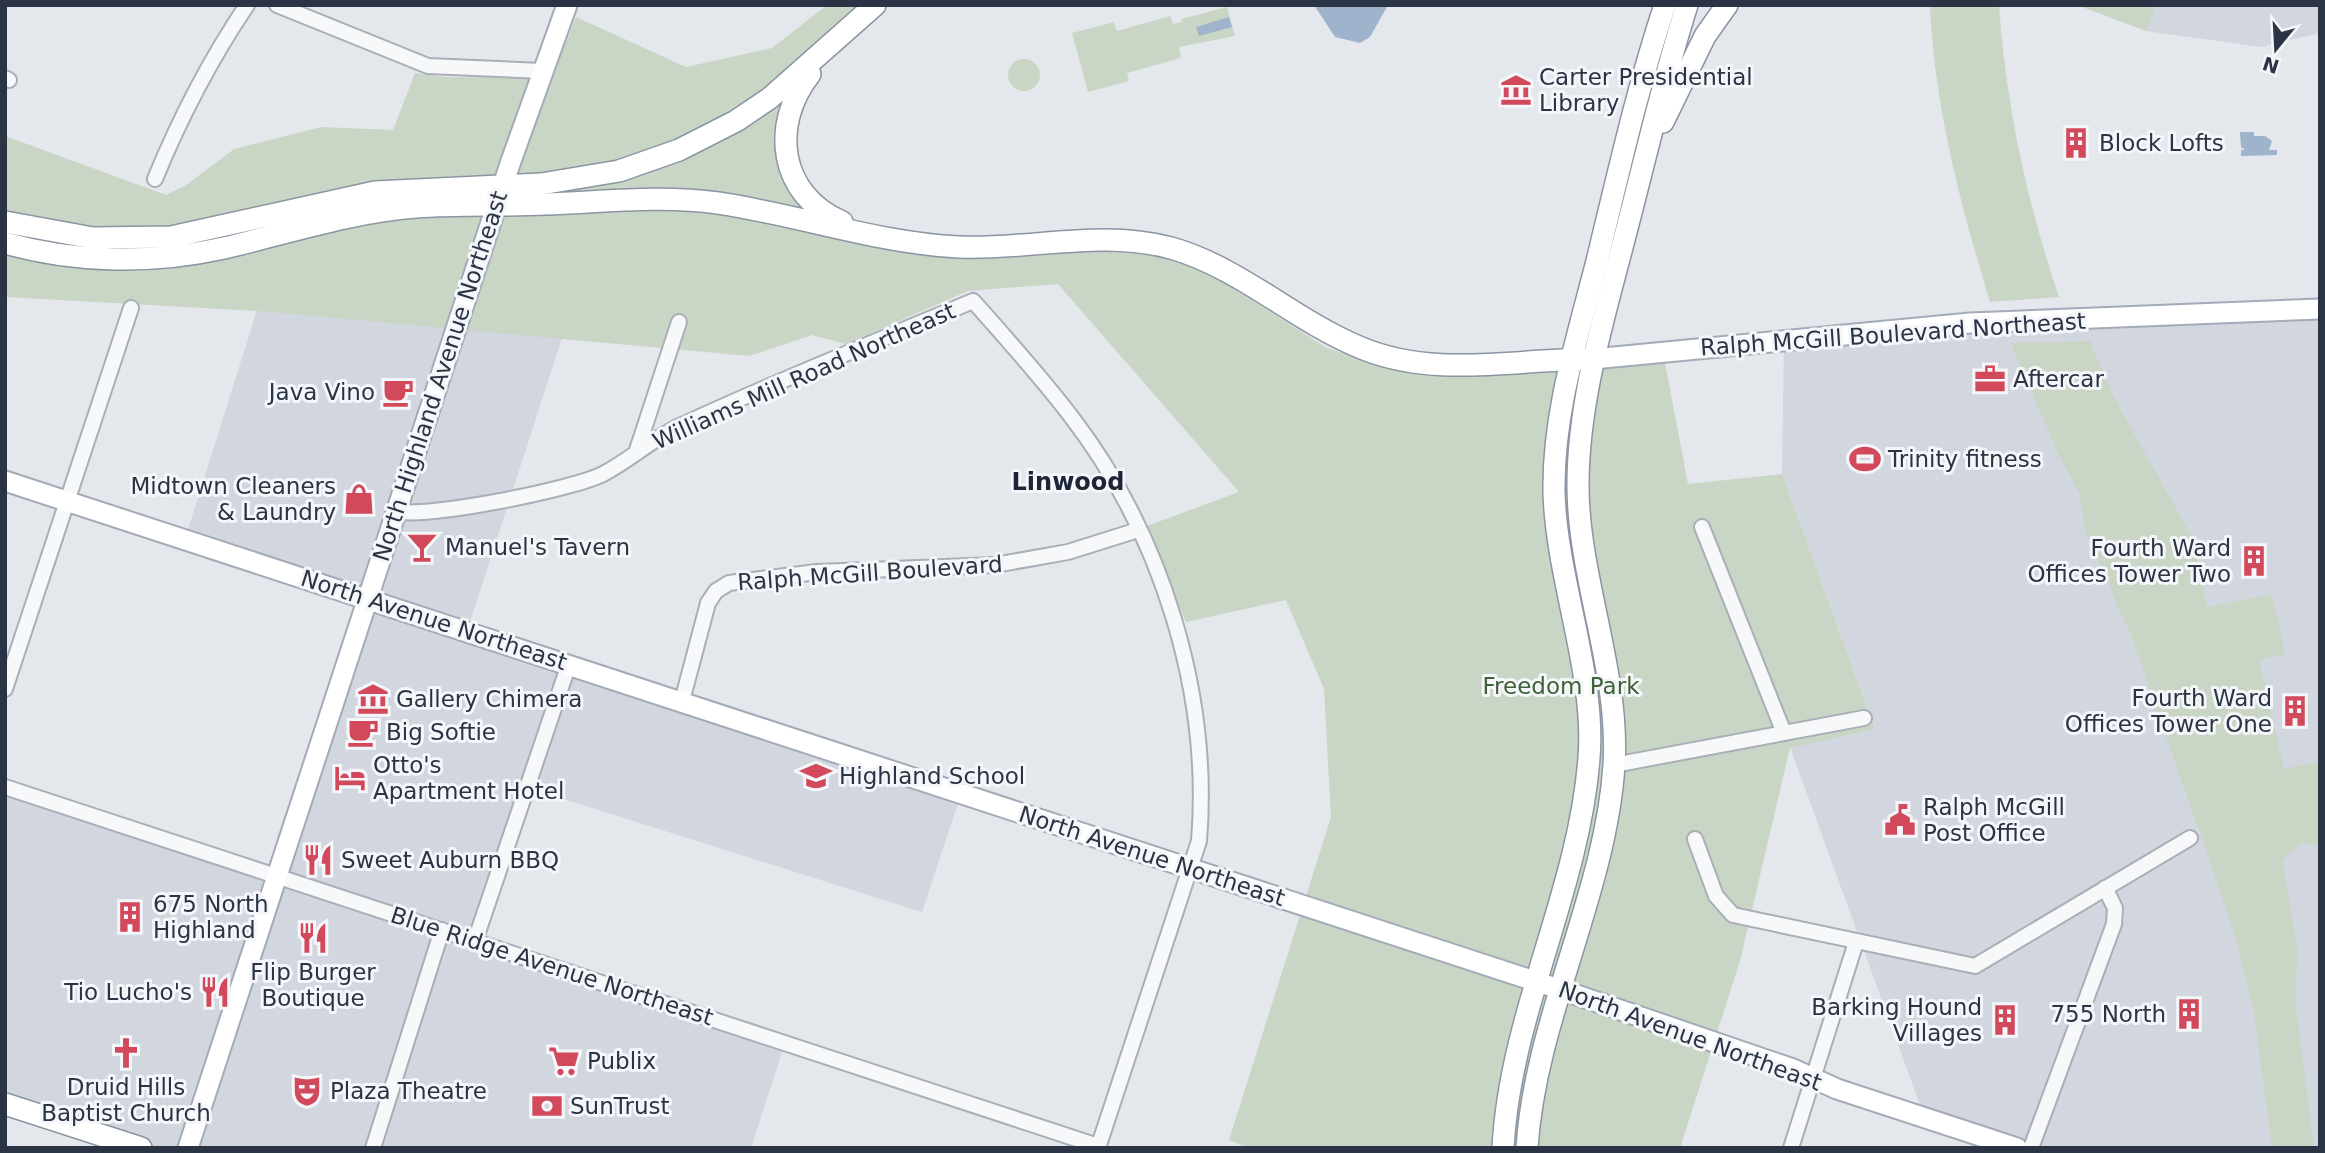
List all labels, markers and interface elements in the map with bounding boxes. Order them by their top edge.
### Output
north arrow [2241,14,2311,84]
text: N [2260,52,2282,78]
place label: Carter Presidential Library [1539,64,1753,116]
museum icon: Carter Presidential Library [1499,73,1533,107]
building icon: Block Lofts [2059,126,2093,160]
place label: Block Lofts [2099,130,2224,156]
street label: North Highland Avenue Northeast [368,188,512,564]
street label: Williams Mill Road Northeast [649,297,959,455]
street label: Ralph McGill Boulevard Northeast [1699,308,2087,360]
office icon: Aftercar [1973,362,2007,396]
place label: Aftercar [2013,366,2104,392]
cafe icon: Java Vino [381,375,415,409]
place label: Java Vino [267,379,375,405]
sports icon: Trinity fitness [1848,442,1882,476]
place label: Trinity fitness [1887,446,2042,472]
district label: Linwood [1012,468,1124,496]
place label: Midtown Cleaners & Laundry [131,473,336,525]
shop icon: Midtown Cleaners & Laundry [342,482,376,516]
bar icon: Manuel's Tavern [405,530,439,564]
place label: Manuel's Tavern [445,534,630,560]
place label: Fourth Ward Offices Tower Two [2028,535,2231,587]
building icon: Fourth Ward Offices Tower Two [2237,544,2271,578]
street label: Ralph McGill Boulevard [737,551,1003,595]
street label: North Avenue Northeast [298,565,570,675]
park label: Freedom Park [1483,673,1640,699]
museum icon: Gallery Chimera [356,682,390,716]
place label: Fourth Ward Offices Tower One [2065,685,2272,737]
place label: Gallery Chimera [396,686,582,712]
building icon: Fourth Ward Offices Tower One [2278,694,2312,728]
cafe icon: Big Softie [346,715,380,749]
place label: Big Softie [386,719,496,745]
place label: Otto's Apartment Hotel [373,752,564,804]
school or university icon: Highland School [799,759,833,793]
hotel icon: Otto's Apartment Hotel [333,761,367,795]
place label: Highland School [839,763,1025,789]
place label: Ralph McGill Post Office [1923,794,2065,846]
street label: North Avenue Northeast [1016,801,1288,911]
public building icon: Ralph McGill Post Office [1883,803,1917,837]
restaurant icon: Sweet Auburn BBQ [301,843,335,877]
place label: Sweet Auburn BBQ [341,847,559,873]
place label: 675 North Highland [153,891,269,943]
building icon: 675 North Highland [113,900,147,934]
street label: Blue Ridge Avenue Northeast [387,901,717,1031]
restaurant icon: Flip Burger Boutique [296,921,330,955]
place label: Flip Burger Boutique [250,959,376,1011]
restaurant icon: Tio Lucho's [198,975,232,1009]
street label: North Avenue Northeast [1555,976,1825,1096]
place label: Tio Lucho's [63,979,192,1005]
place label: Barking Hound Villages [1811,994,1982,1046]
building icon: 755 North [2172,997,2206,1031]
place label: 755 North [2050,1001,2166,1027]
building icon: Barking Hound Villages [1988,1003,2022,1037]
church icon: Druid Hills Baptist Church [109,1036,143,1070]
supermarket icon: Publix [547,1044,581,1078]
place label: Publix [587,1048,656,1074]
place label: Druid Hills Baptist Church [41,1074,211,1126]
theatre icon: Plaza Theatre [290,1074,324,1108]
place label: Plaza Theatre [330,1078,487,1104]
bank icon: SunTrust [530,1089,564,1123]
place label: SunTrust [570,1093,669,1119]

